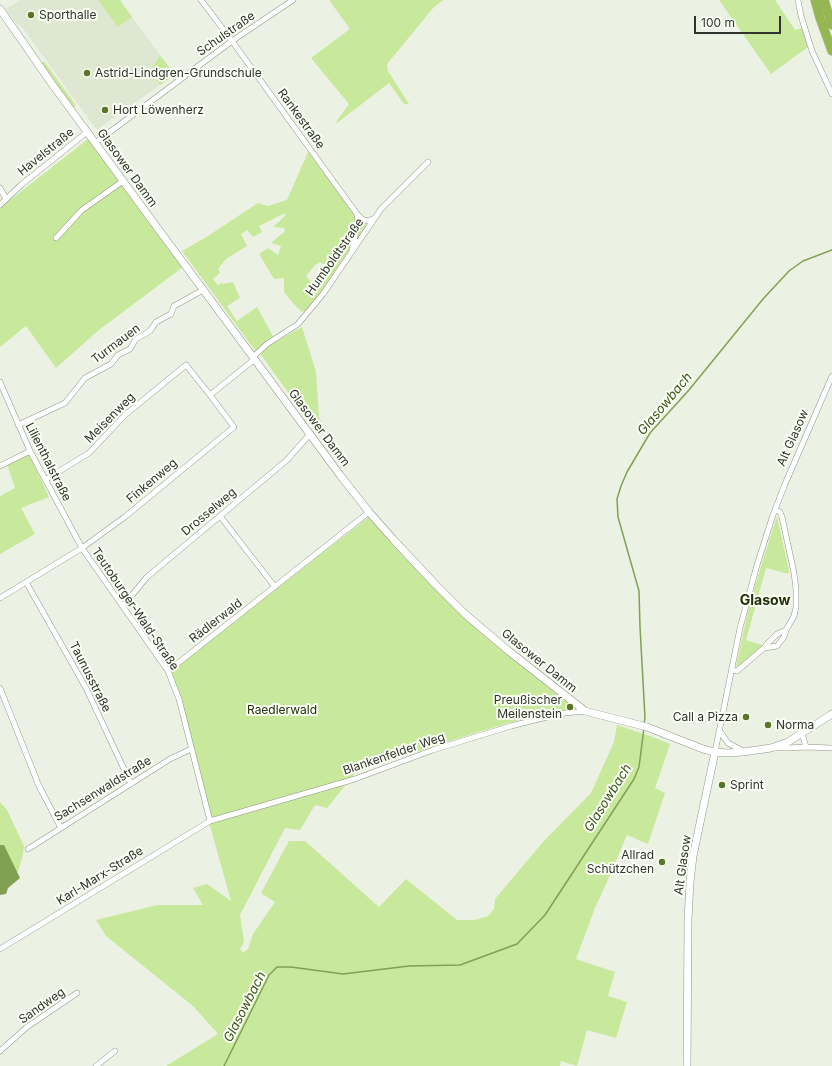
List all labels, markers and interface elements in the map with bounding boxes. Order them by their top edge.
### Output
place label: Sporthalle [39,8,97,22]
scale bar [696,8,783,34]
street label: Schulstraße [194,9,258,59]
marker: Sporthalle [26,10,36,20]
text: 100 m [701,15,735,30]
place label: Astrid-Lindgren-Grundschule [95,66,262,80]
marker: Astrid-Lindgren-Grundschule [82,68,92,78]
street label: Rankestraße [274,86,328,152]
place label: Hort Löwenherz [113,103,204,117]
marker: Hort Löwenherz [100,105,110,115]
street label: Havelstraße [15,125,77,179]
street label: Glasower Damm [94,126,160,210]
street label: Humboldtstraße [303,216,367,298]
street label: Turmauen [89,321,143,367]
water label: Glasowbach [634,370,696,438]
street label: Glasower Damm [285,387,353,469]
street label: Meisenweg [82,390,138,446]
street label: Alt Glasow [774,407,812,469]
street label: Lilienthalstraße [22,420,74,504]
street label: Finkenweg [124,456,180,506]
street label: Drosselweg [179,485,239,539]
street label: Teutoburger-Wald-Straße [88,545,182,673]
district label: Glasow [740,593,790,609]
street label: Rädlerwald [187,596,245,646]
street label: Glasower Damm [498,626,580,696]
street label: Taunusstraße [66,639,114,715]
place label: Preußischer Meilenstein [494,693,562,721]
marker: Preußischer Meilenstein [565,702,575,712]
park label: Raedlerwald [247,703,317,717]
place label: Call a Pizza [673,710,738,724]
marker: Call a Pizza [741,712,751,722]
place label: Norma [776,718,814,732]
marker: Norma [763,720,773,730]
street label: Blankenfelder Weg [341,730,447,778]
street label: Sachsenwaldstraße [52,753,154,825]
water label: Glasowbach [581,761,635,835]
place label: Sprint [730,778,764,792]
marker: Sprint [717,780,727,790]
street label: Alt Glasow [672,834,694,896]
street label: Karl-Marx-Straße [54,844,146,908]
place label: Allrad Schützchen [587,848,654,876]
marker: Allrad Schützchen [657,857,667,867]
water label: Glasowbach [221,969,269,1045]
street label: Sandweg [16,985,68,1027]

